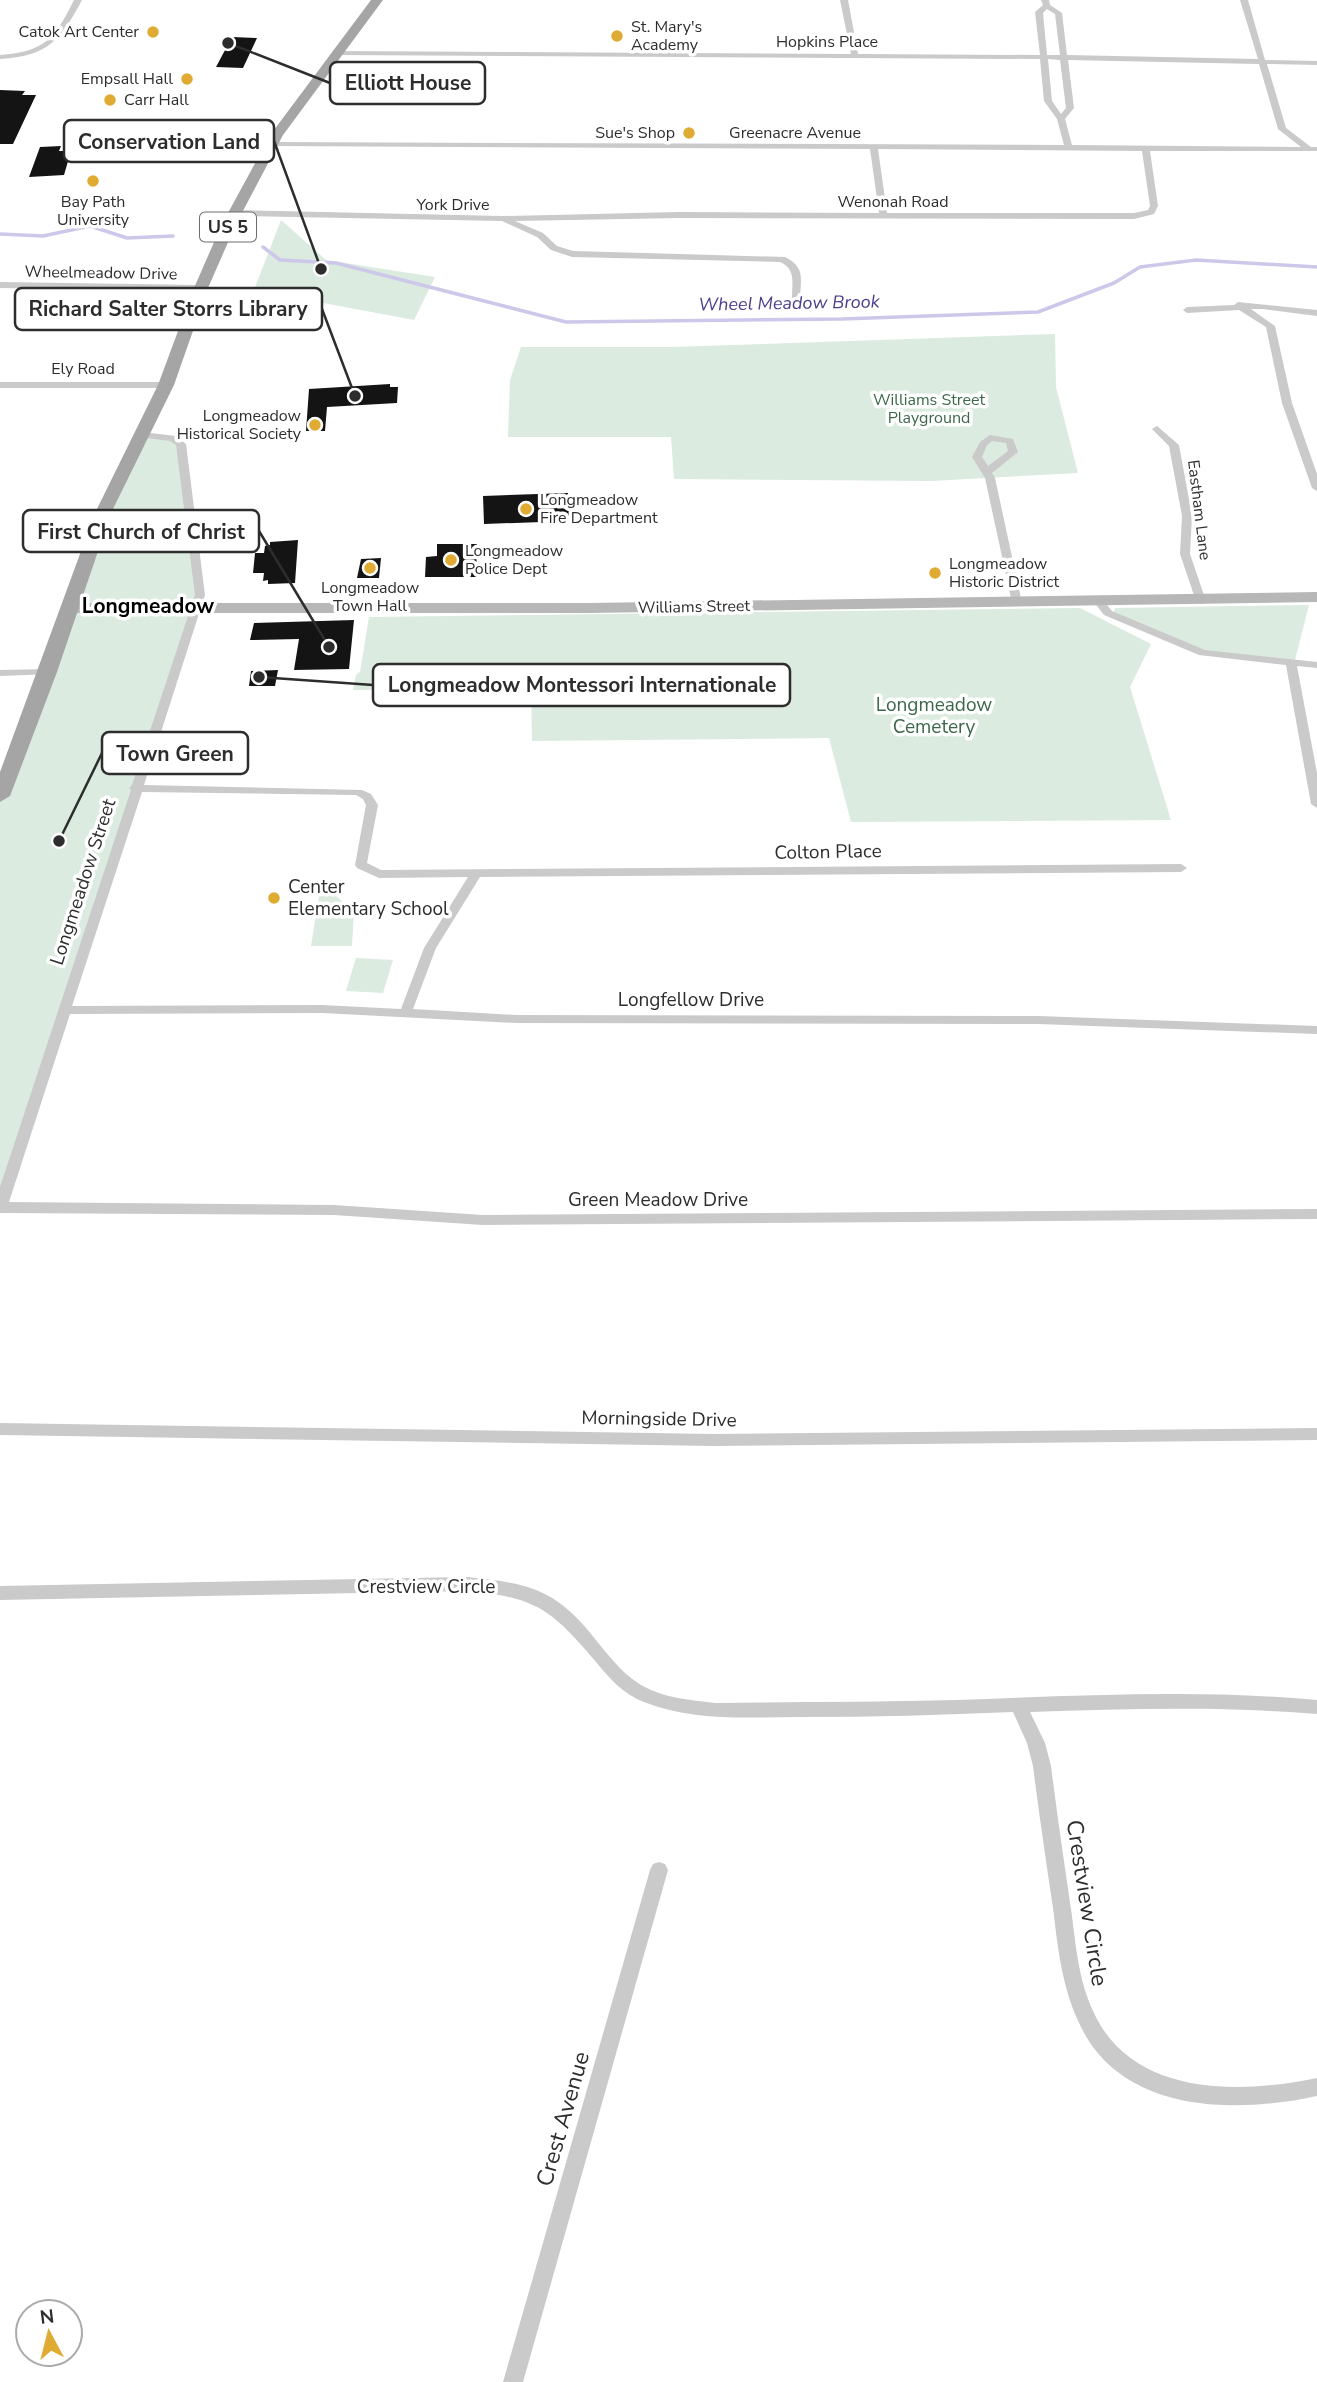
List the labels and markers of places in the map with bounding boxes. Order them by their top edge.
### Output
place label: St. Mary's Academy [631,16,702,56]
place label: Catok Art Center [18,21,139,43]
marker: Catok Art Center [145,24,161,40]
marker: St. Mary's Academy [609,28,625,44]
callout: Elliott House [330,62,485,104]
place label: Empsall Hall [81,68,173,90]
marker: Empsall Hall [179,71,195,87]
place label: Carr Hall [124,89,189,111]
marker: Carr Hall [102,92,118,108]
callout: Conservation Land [64,120,274,162]
place label: Sue's Shop [595,122,675,144]
marker: Sue's Shop [681,125,697,141]
marker: Bay Path University [85,173,101,189]
place label: Bay Path University [57,191,130,231]
callout: Richard Salter Storrs Library [15,288,322,330]
place label: Longmeadow Historical Society [177,405,302,445]
marker: Longmeadow Historical Society [307,417,323,433]
place label: Longmeadow Fire Department [540,489,658,529]
marker: Longmeadow Fire Department [518,501,534,517]
callout: First Church of Christ [23,510,259,552]
place label: Longmeadow Police Dept [465,540,564,580]
marker: Longmeadow Police Dept [443,552,459,568]
place label: Longmeadow Historic District [949,553,1060,593]
marker: Longmeadow Town Hall [362,560,378,576]
marker: Longmeadow Historic District [927,565,943,581]
place label: Longmeadow Town Hall [321,577,420,617]
callout: Longmeadow Montessori Internationale [373,664,790,706]
callout: Town Green [102,732,248,774]
place label: Center Elementary School [288,874,449,922]
marker: Center Elementary School [266,890,282,906]

